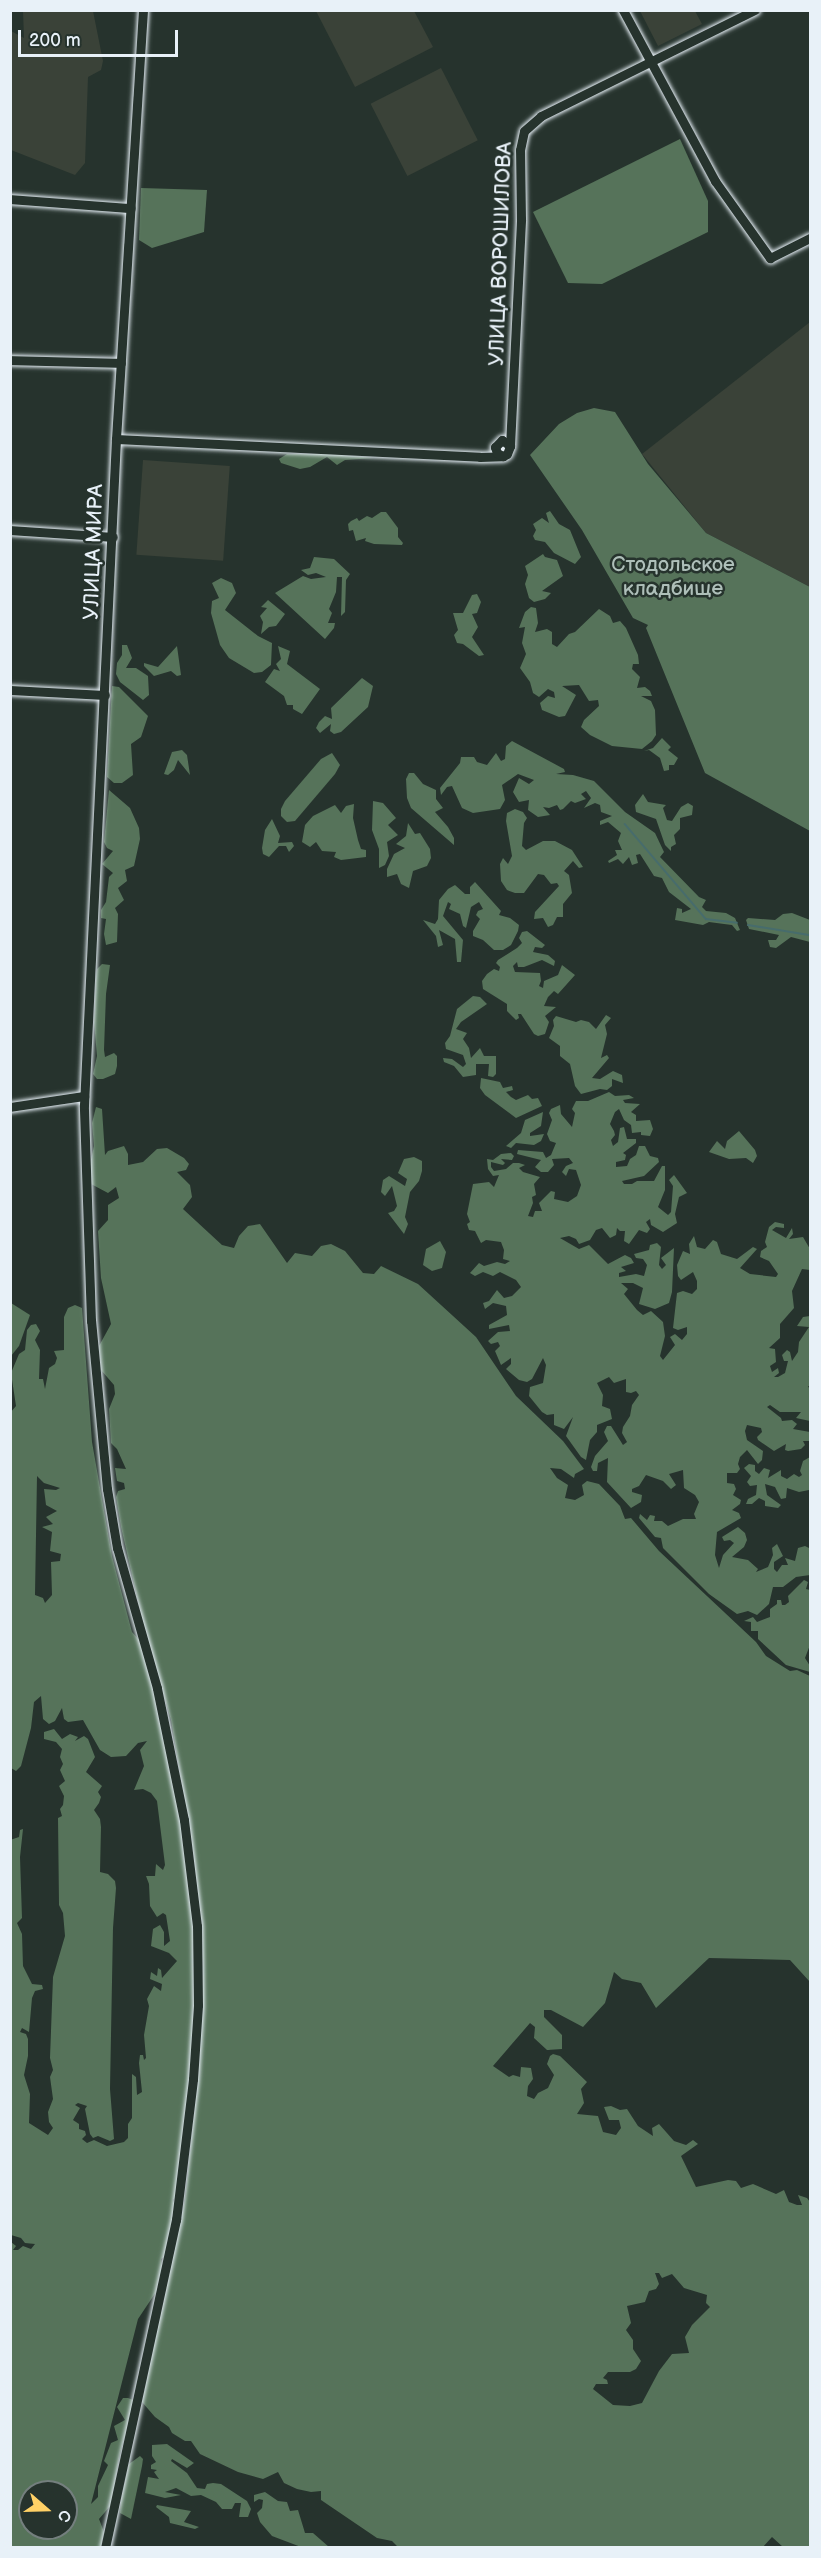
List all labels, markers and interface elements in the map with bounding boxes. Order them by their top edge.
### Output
scale bar [21,18,182,56]
text: 200 m [29,30,81,51]
street label: УЛИЦА ВОРОШИЛОВА [484,142,518,366]
street label: УЛИЦА МИРА [79,484,109,620]
park label: Стодольское кладбище [611,552,735,602]
north arrow [18,2480,78,2540]
text: С [53,2507,74,2524]

